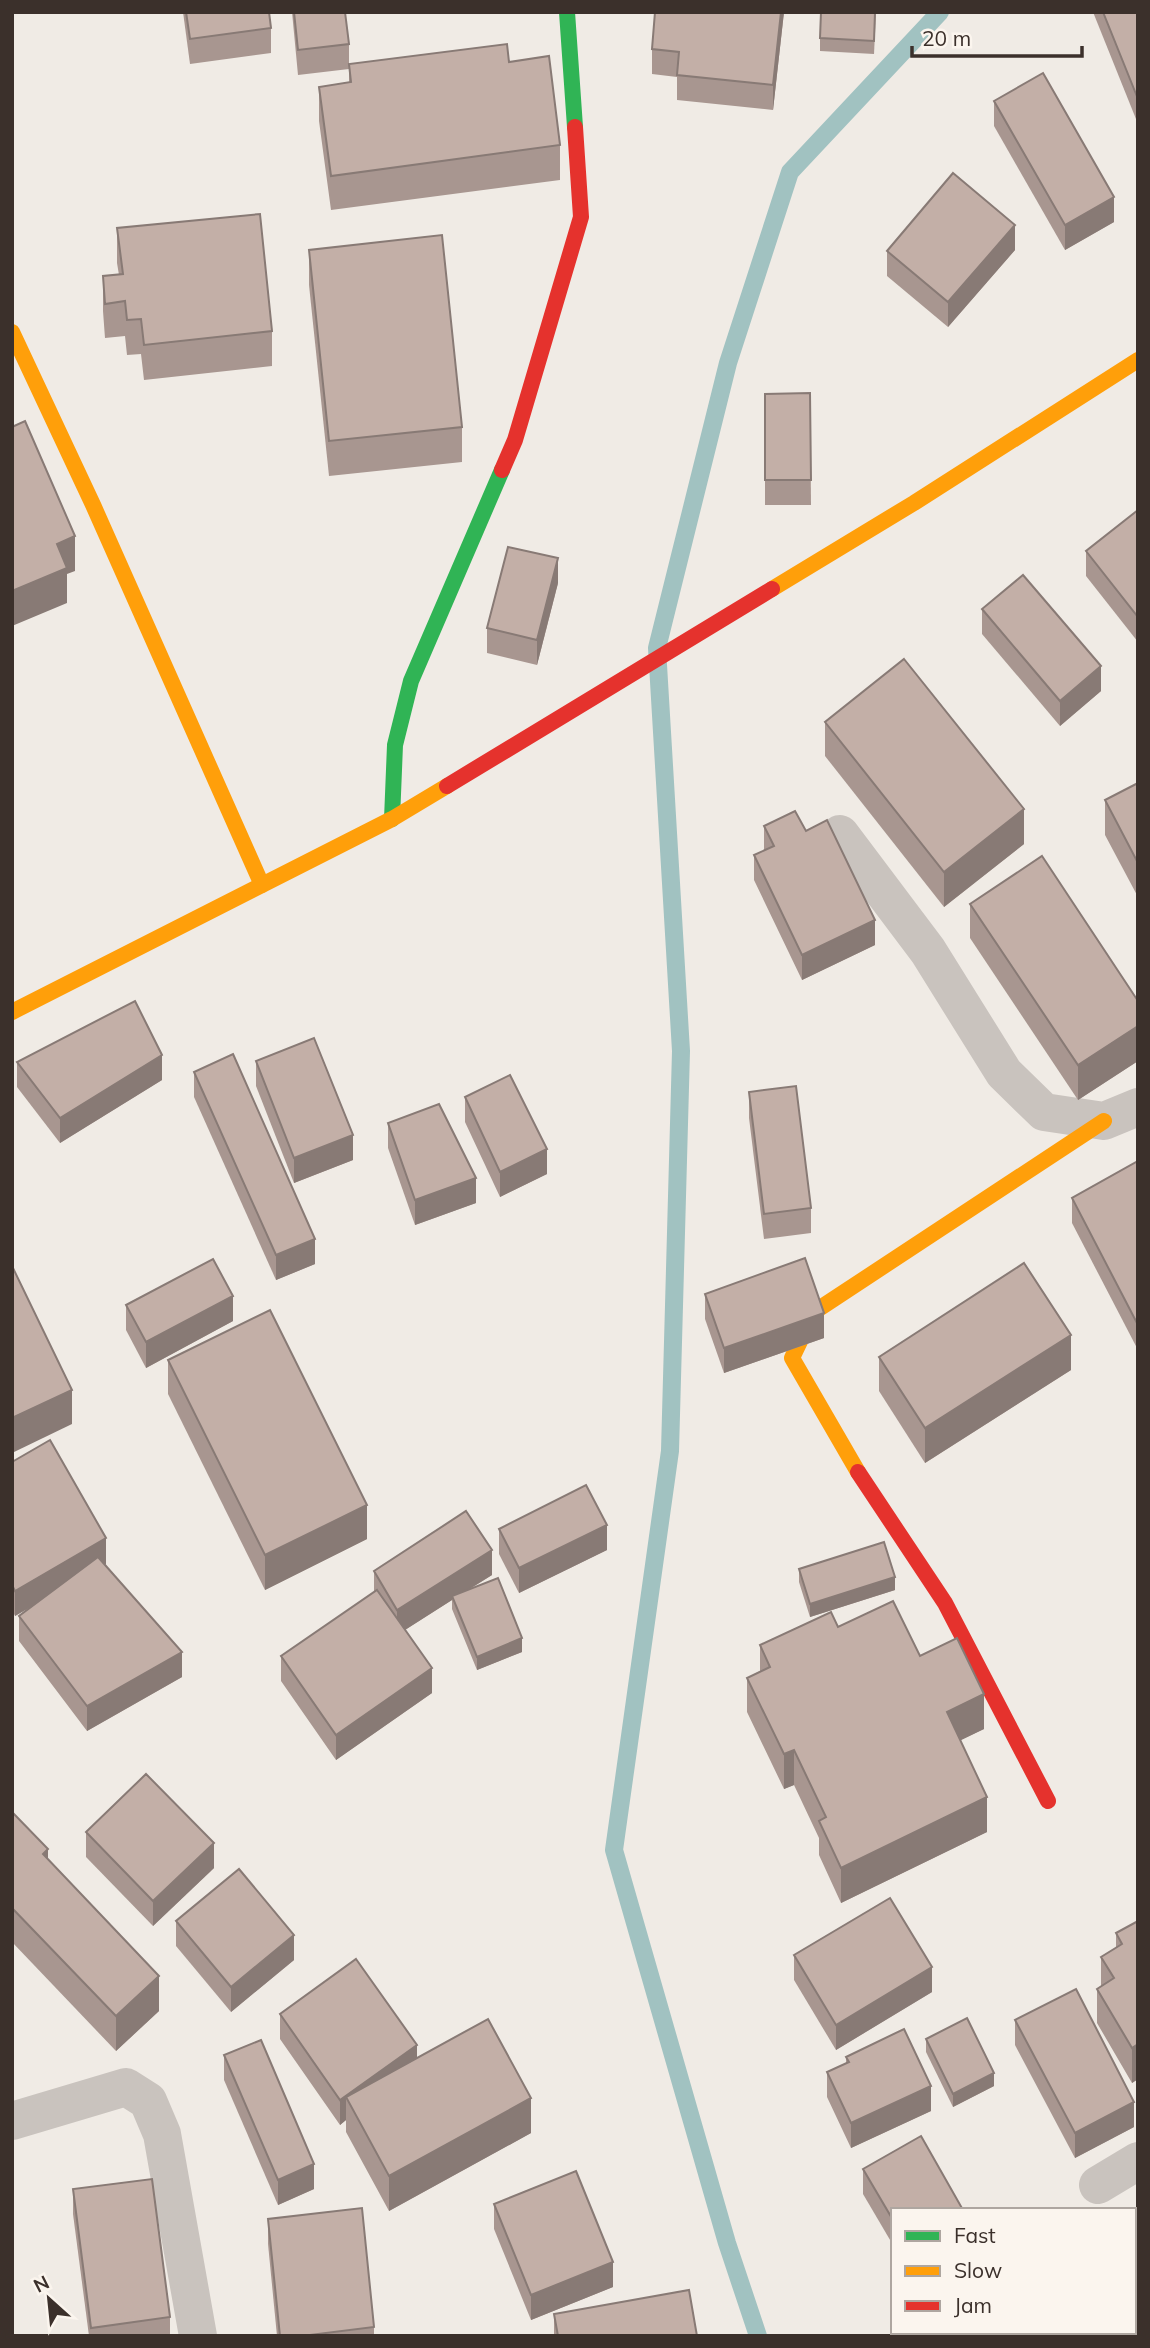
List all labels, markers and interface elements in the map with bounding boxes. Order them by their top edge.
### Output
scale bar [912,14,1082,58]
text: 20 m [922,25,971,51]
legend [891,2208,1136,2334]
text: Fast [954,2222,996,2248]
text: Slow [954,2257,1002,2283]
north arrow [14,2264,84,2334]
text: N [29,2270,53,2298]
text: Jam [954,2292,992,2318]

